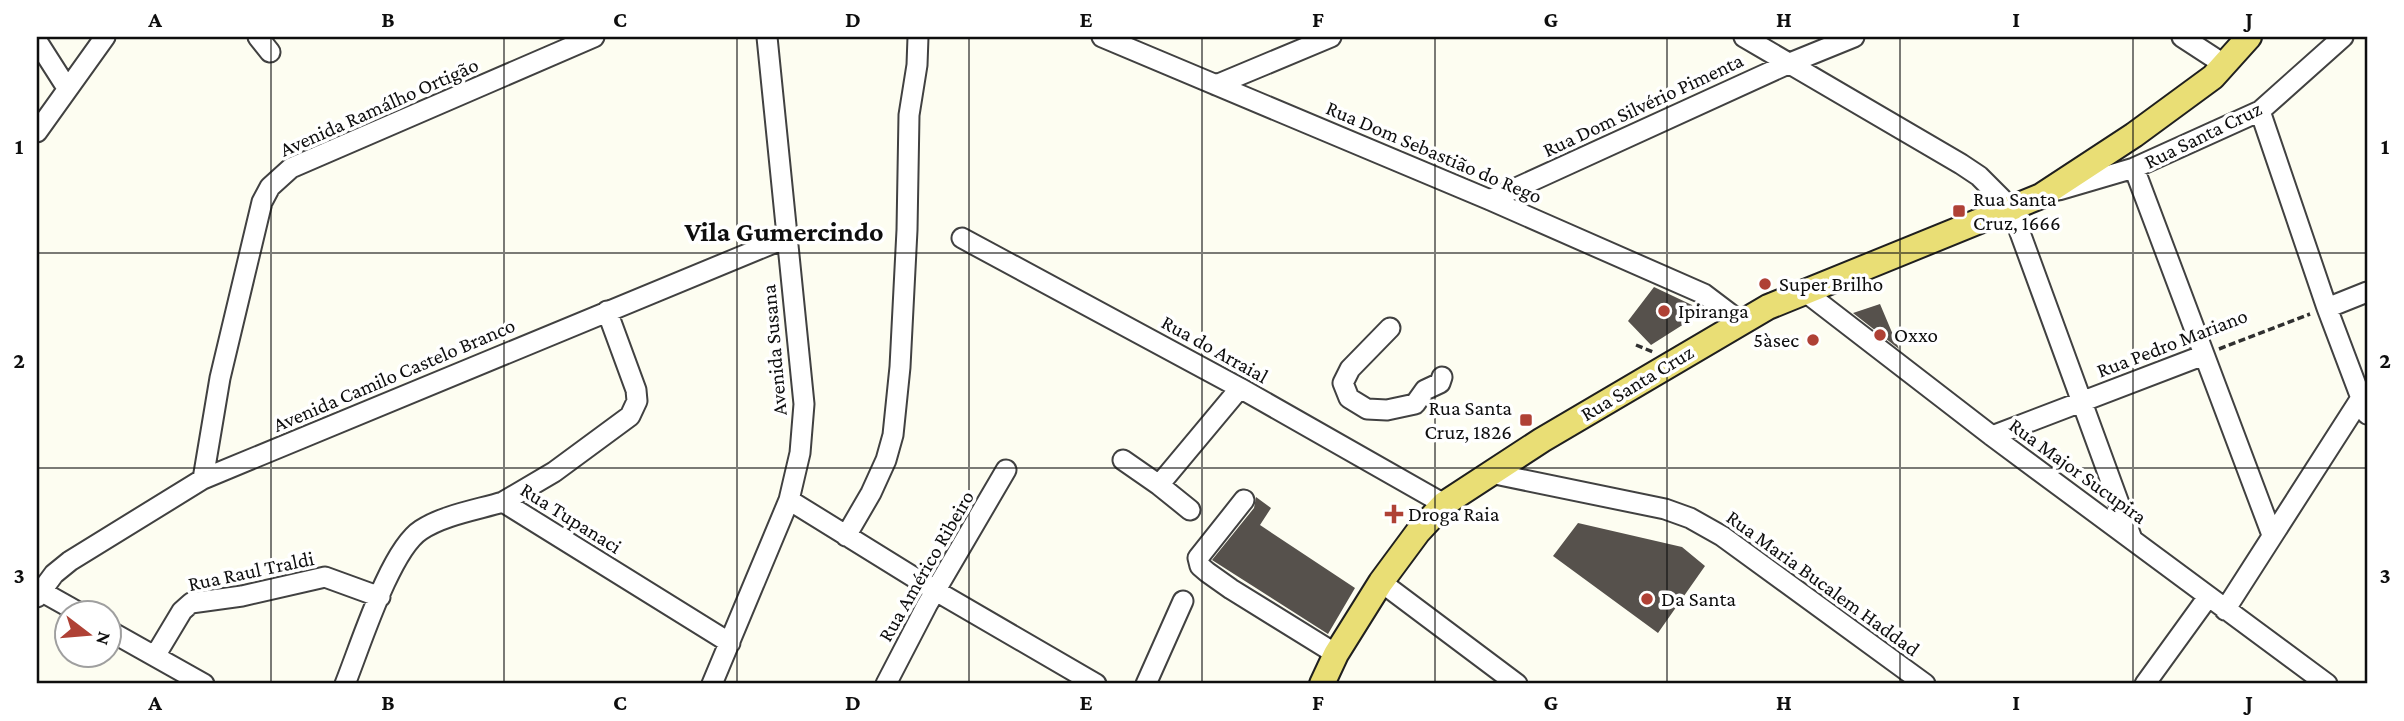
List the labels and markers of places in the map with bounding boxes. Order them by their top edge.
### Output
place label: Rua Santa Cruz, 1666 [1973,187,2061,235]
marker: Rua Santa Cruz, 1666 [1951,203,1967,219]
place label: Super Brilho [1779,272,1883,296]
marker: Super Brilho [1757,276,1773,292]
place label: Ipiranga [1678,299,1749,323]
marker: Ipiranga [1656,303,1672,319]
place label: Oxxo [1894,323,1938,347]
marker: Oxxo [1872,327,1888,343]
place label: 5àsec [1753,328,1799,352]
marker: 5àsec [1805,332,1821,348]
place label: Rua Santa Cruz, 1826 [1424,396,1512,444]
marker: Rua Santa Cruz, 1826 [1518,412,1534,428]
place label: Droga Raia [1408,502,1500,526]
marker: Droga Raia [1386,506,1402,522]
place label: Da Santa [1661,587,1736,611]
marker: Da Santa [1639,591,1655,607]

